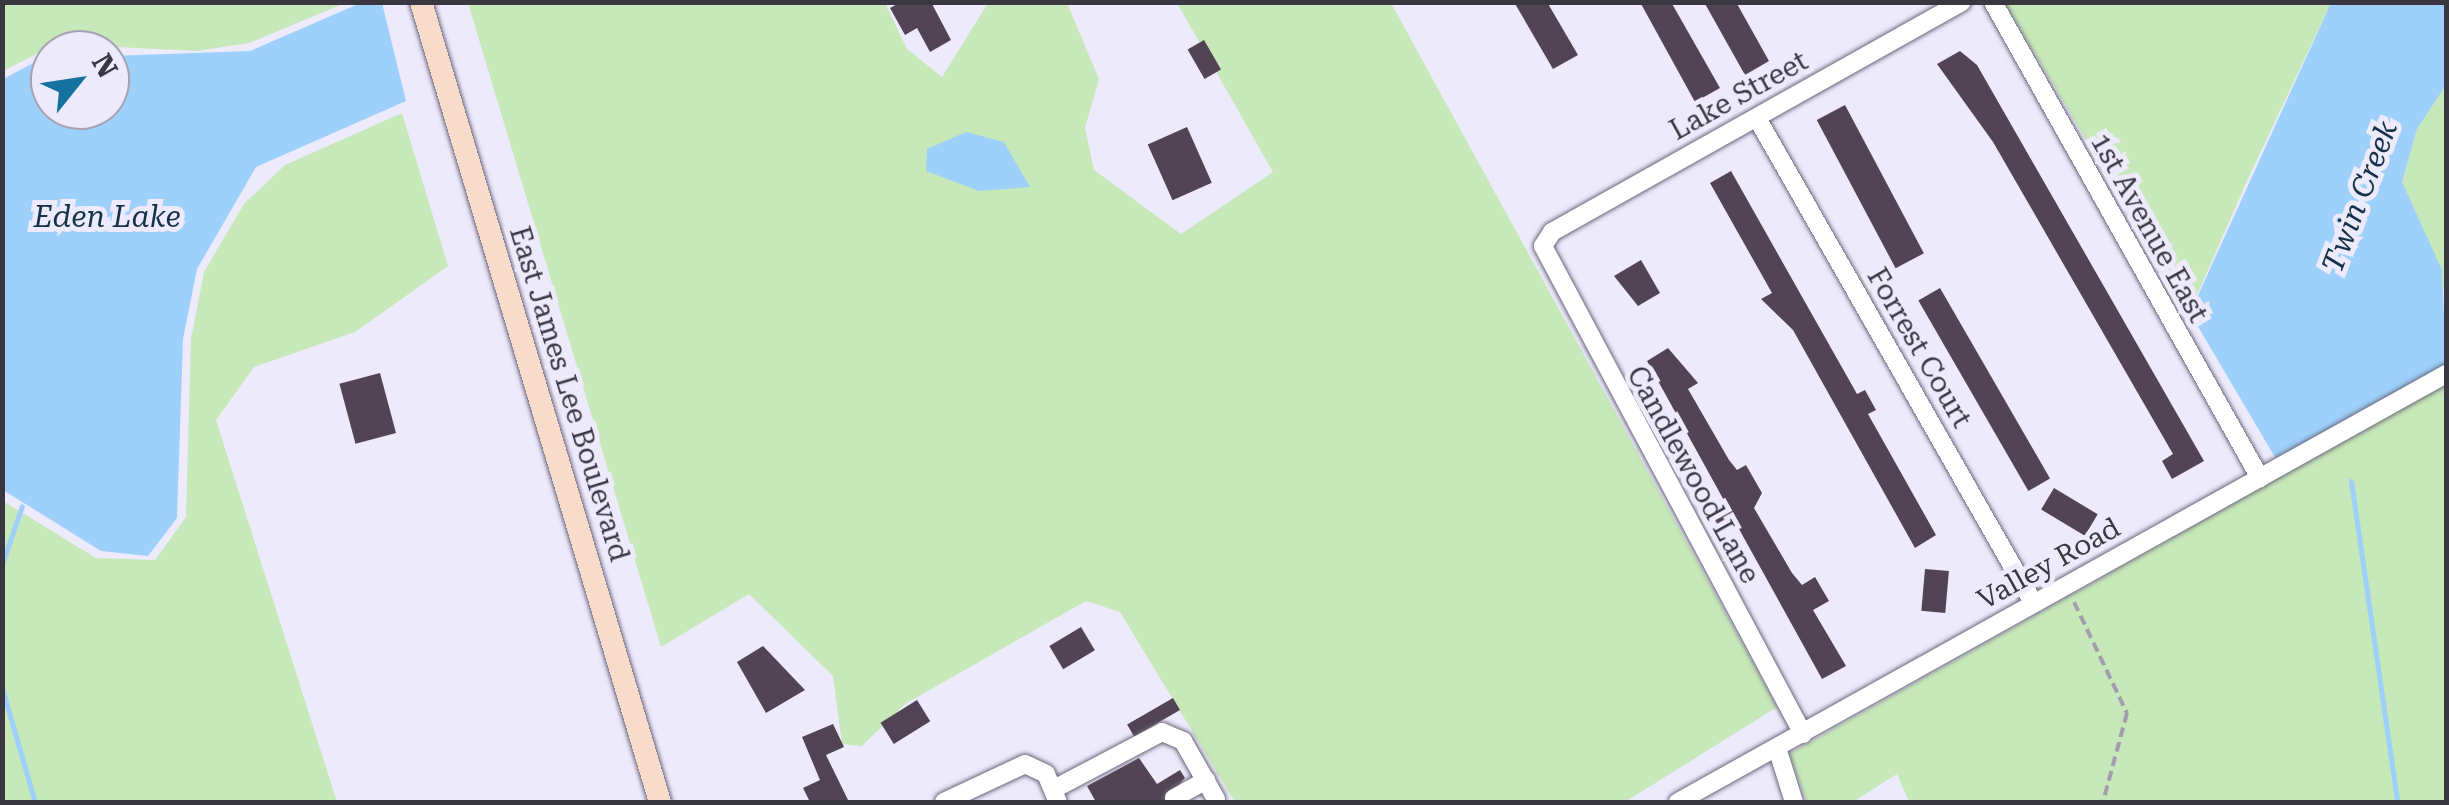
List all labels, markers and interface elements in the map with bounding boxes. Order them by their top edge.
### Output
north arrow [30,30,130,130]
street label: Lake Street [1664,44,1814,148]
text: N [85,48,124,83]
water label: Twin Creek [2315,116,2405,278]
street label: 1st Avenue East [2083,128,2215,328]
water label: Eden Lake [33,199,181,235]
street label: East James Lee Boulevard [502,222,636,566]
street label: Forrest Court [1860,262,1978,434]
street label: Candlewood Lane [1619,360,1767,590]
street label: Valley Road [1972,511,2126,617]

